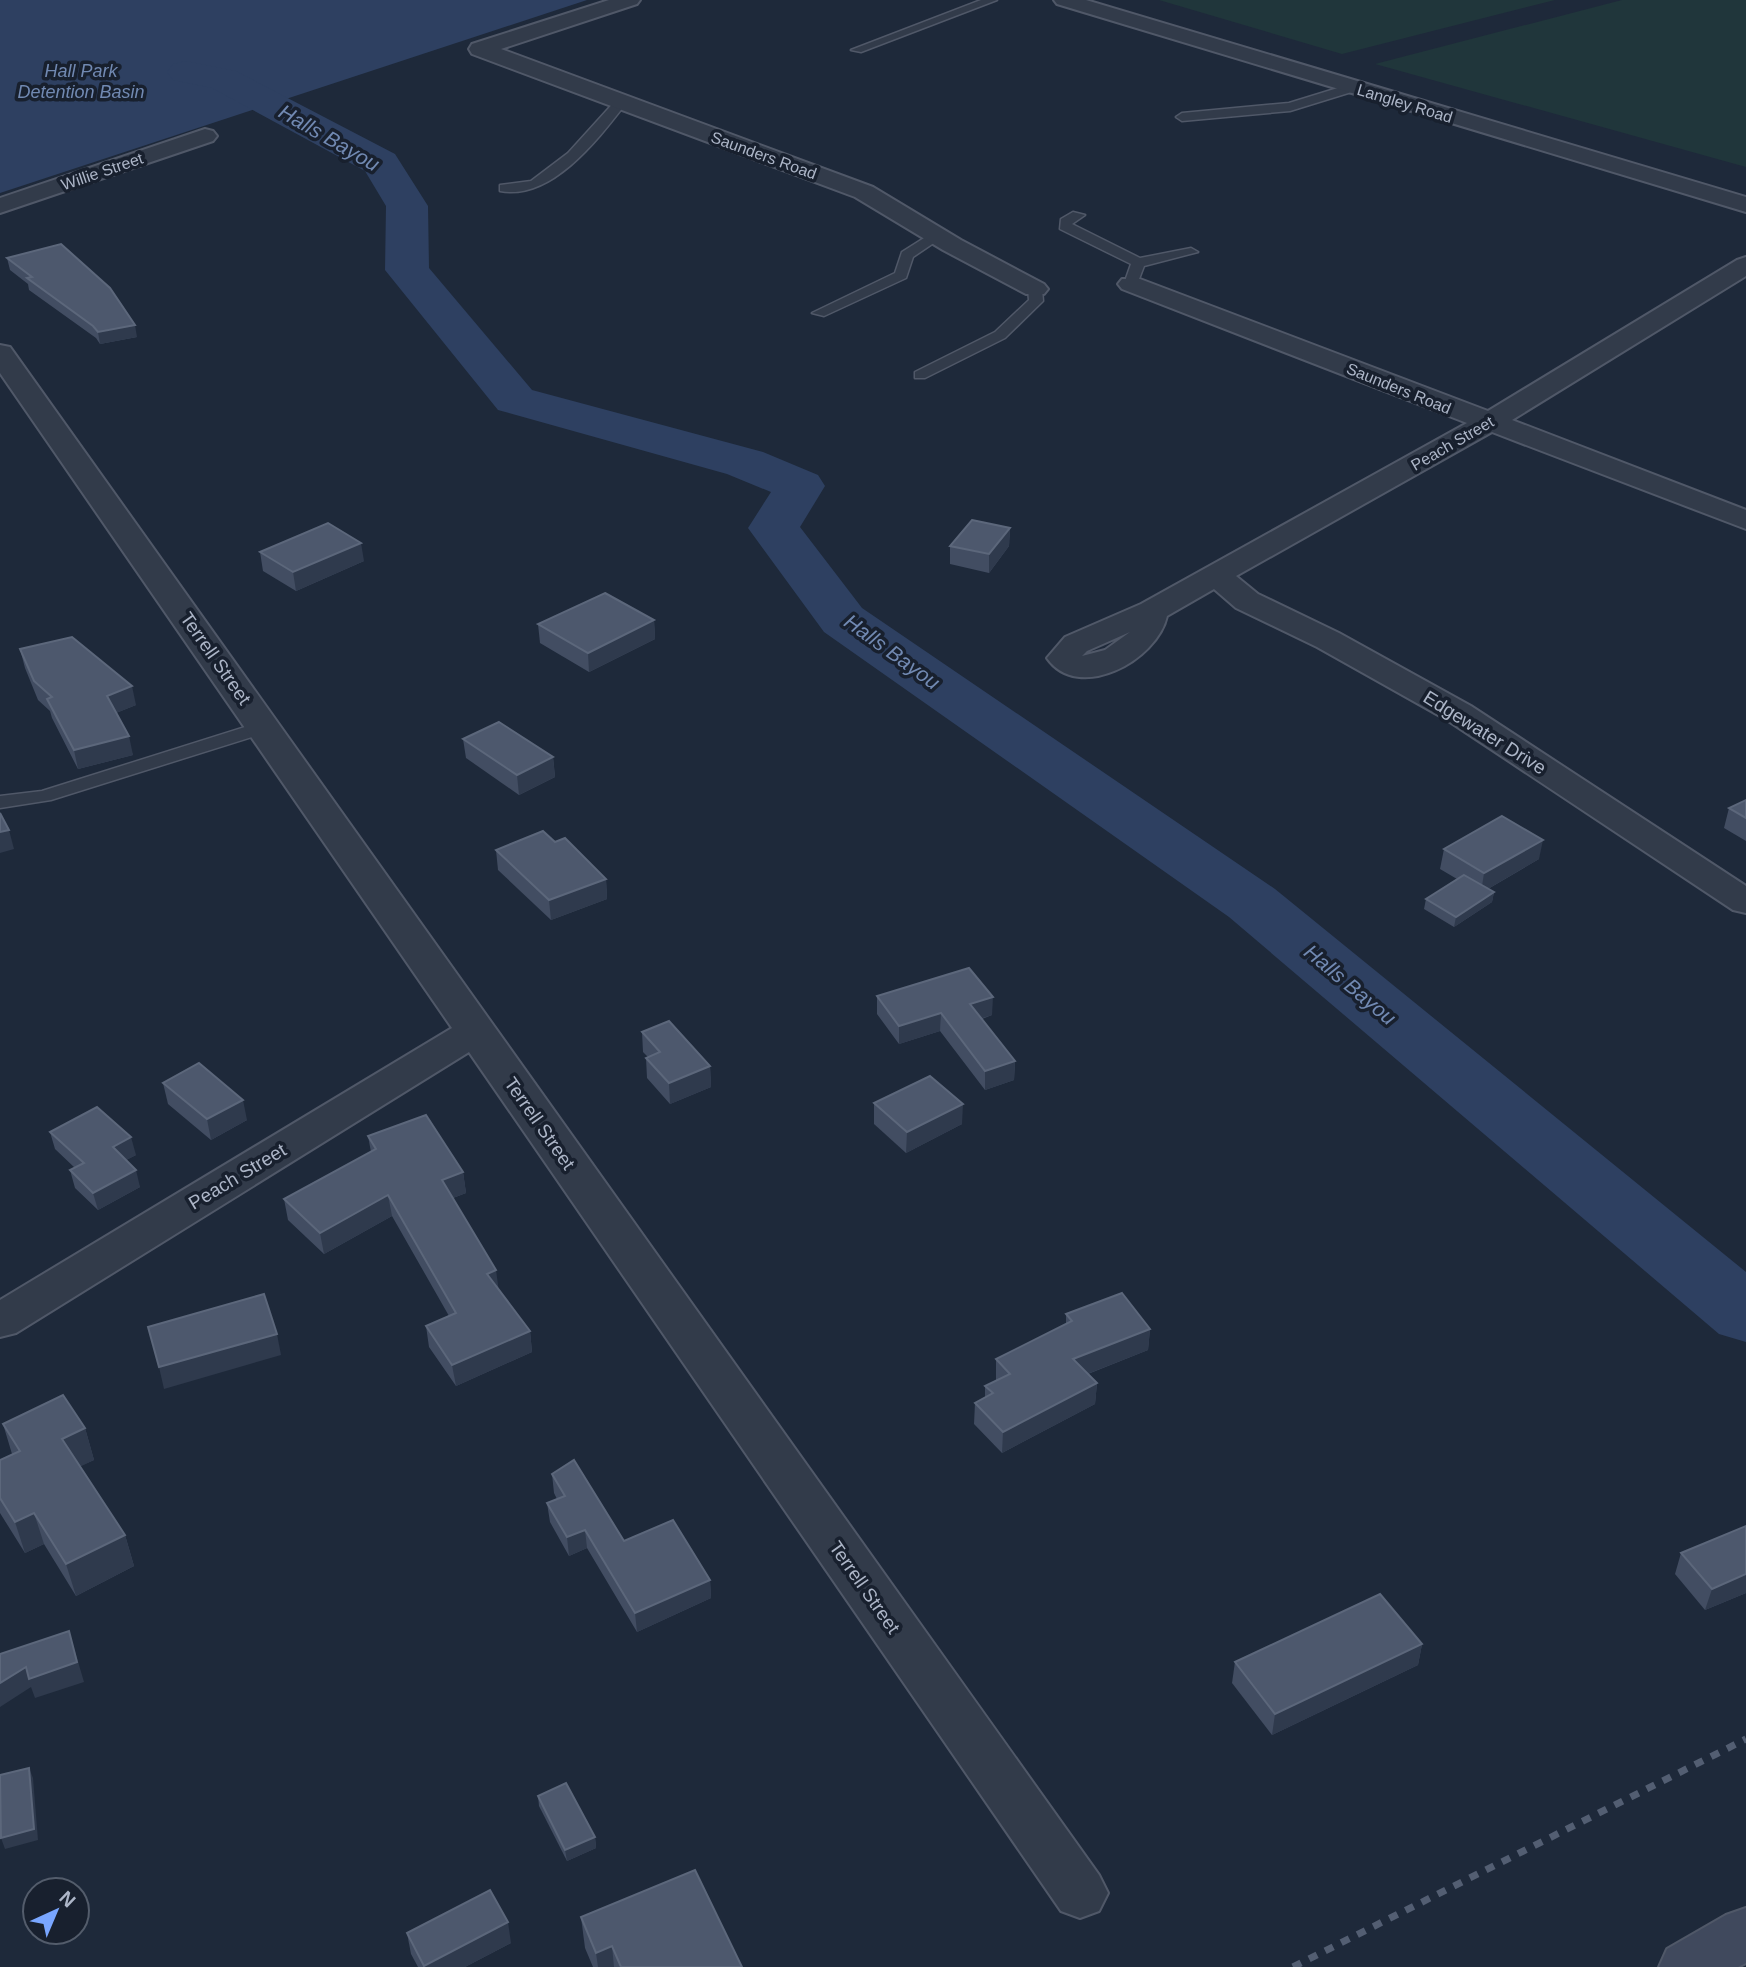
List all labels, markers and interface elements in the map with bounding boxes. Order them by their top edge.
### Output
water label: Hall Park Detention Basin [17,61,145,102]
street label: Langley Road [1355,81,1455,126]
water label: Halls Bayou [275,100,384,176]
street label: Saunders Road [709,128,819,182]
street label: Willie Street [59,149,146,193]
street label: Saunders Road [1344,360,1454,417]
street label: Peach Street [1408,413,1497,474]
street label: Terrell Street [176,608,255,709]
water label: Halls Bayou [840,609,945,694]
street label: Edgewater Drive [1420,686,1550,779]
water label: Halls Bayou [1300,940,1401,1030]
street label: Terrell Street [500,1073,579,1174]
street label: Peach Street [185,1139,290,1214]
street label: Terrell Street [825,1537,904,1638]
north arrow [21,1876,91,1946]
text: N [55,1887,80,1911]

